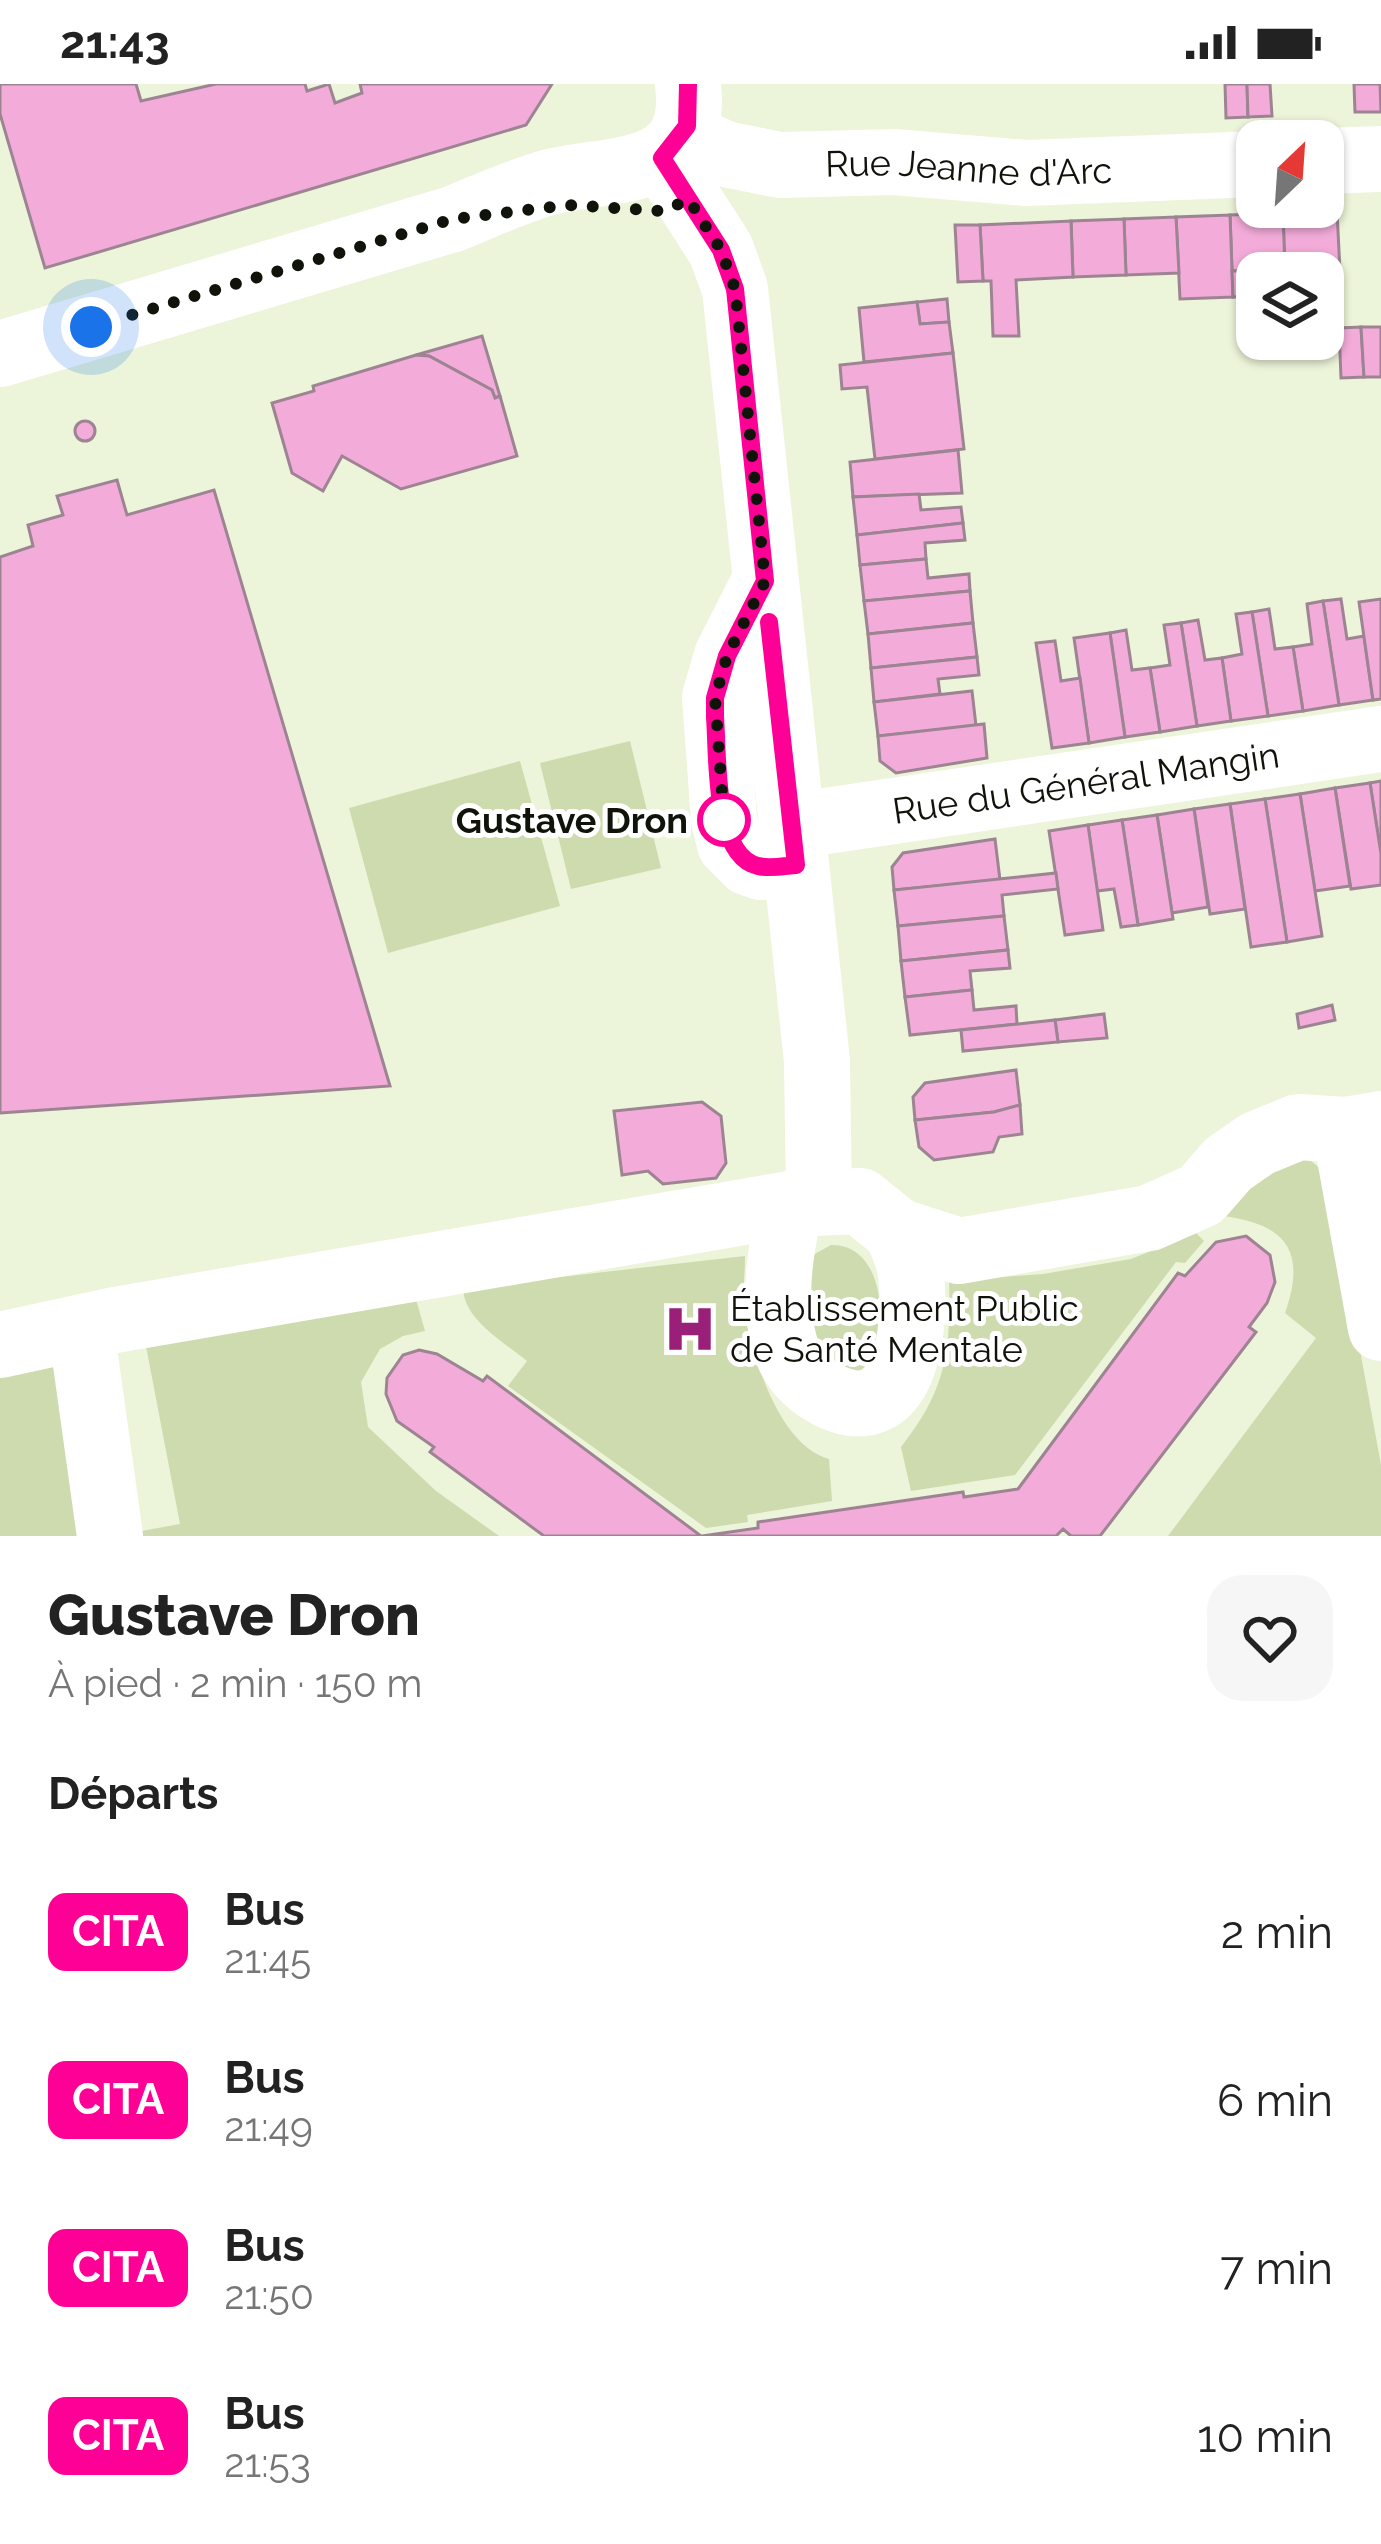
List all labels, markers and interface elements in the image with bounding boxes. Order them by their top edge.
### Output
text: 21:43 [60,16,170,69]
north arrow [1236,120,1344,228]
map controls [1236,120,1344,360]
street label: Rue Jeanne d'Arc [825,141,1113,194]
button: layers [1236,252,1344,360]
your location [61,297,121,357]
street label: Rue du Général Mangin [890,733,1282,832]
marker: Gustave Dron [699,795,749,845]
place label: Gustave Dron [456,799,688,841]
place label: Établissement Public de Santé Mentale [730,1287,1079,1370]
hospital icon: Établissement Public de Santé Mentale [661,1300,719,1358]
button: heart [1207,1575,1333,1701]
text: Gustave Dron [48,1581,420,1648]
text: À pied · 2 min · 150 m [48,1660,422,1706]
text: Départs [48,1767,218,1820]
text: Bus [224,1883,305,1936]
text: 2 min [1221,1906,1333,1959]
text: CITA [72,1907,164,1956]
text: 21:45 [224,1936,311,1982]
text: Bus [224,2051,305,2104]
text: 6 min [1217,2074,1333,2127]
text: CITA [72,2075,164,2124]
text: 21:49 [224,2104,313,2150]
text: Bus [224,2219,305,2272]
text: 7 min [1220,2242,1333,2295]
text: CITA [72,2243,164,2292]
text: 21:50 [224,2272,314,2318]
text: Bus [224,2387,305,2440]
text: 10 min [1197,2410,1333,2463]
text: CITA [72,2411,164,2460]
text: 21:53 [224,2440,311,2486]

